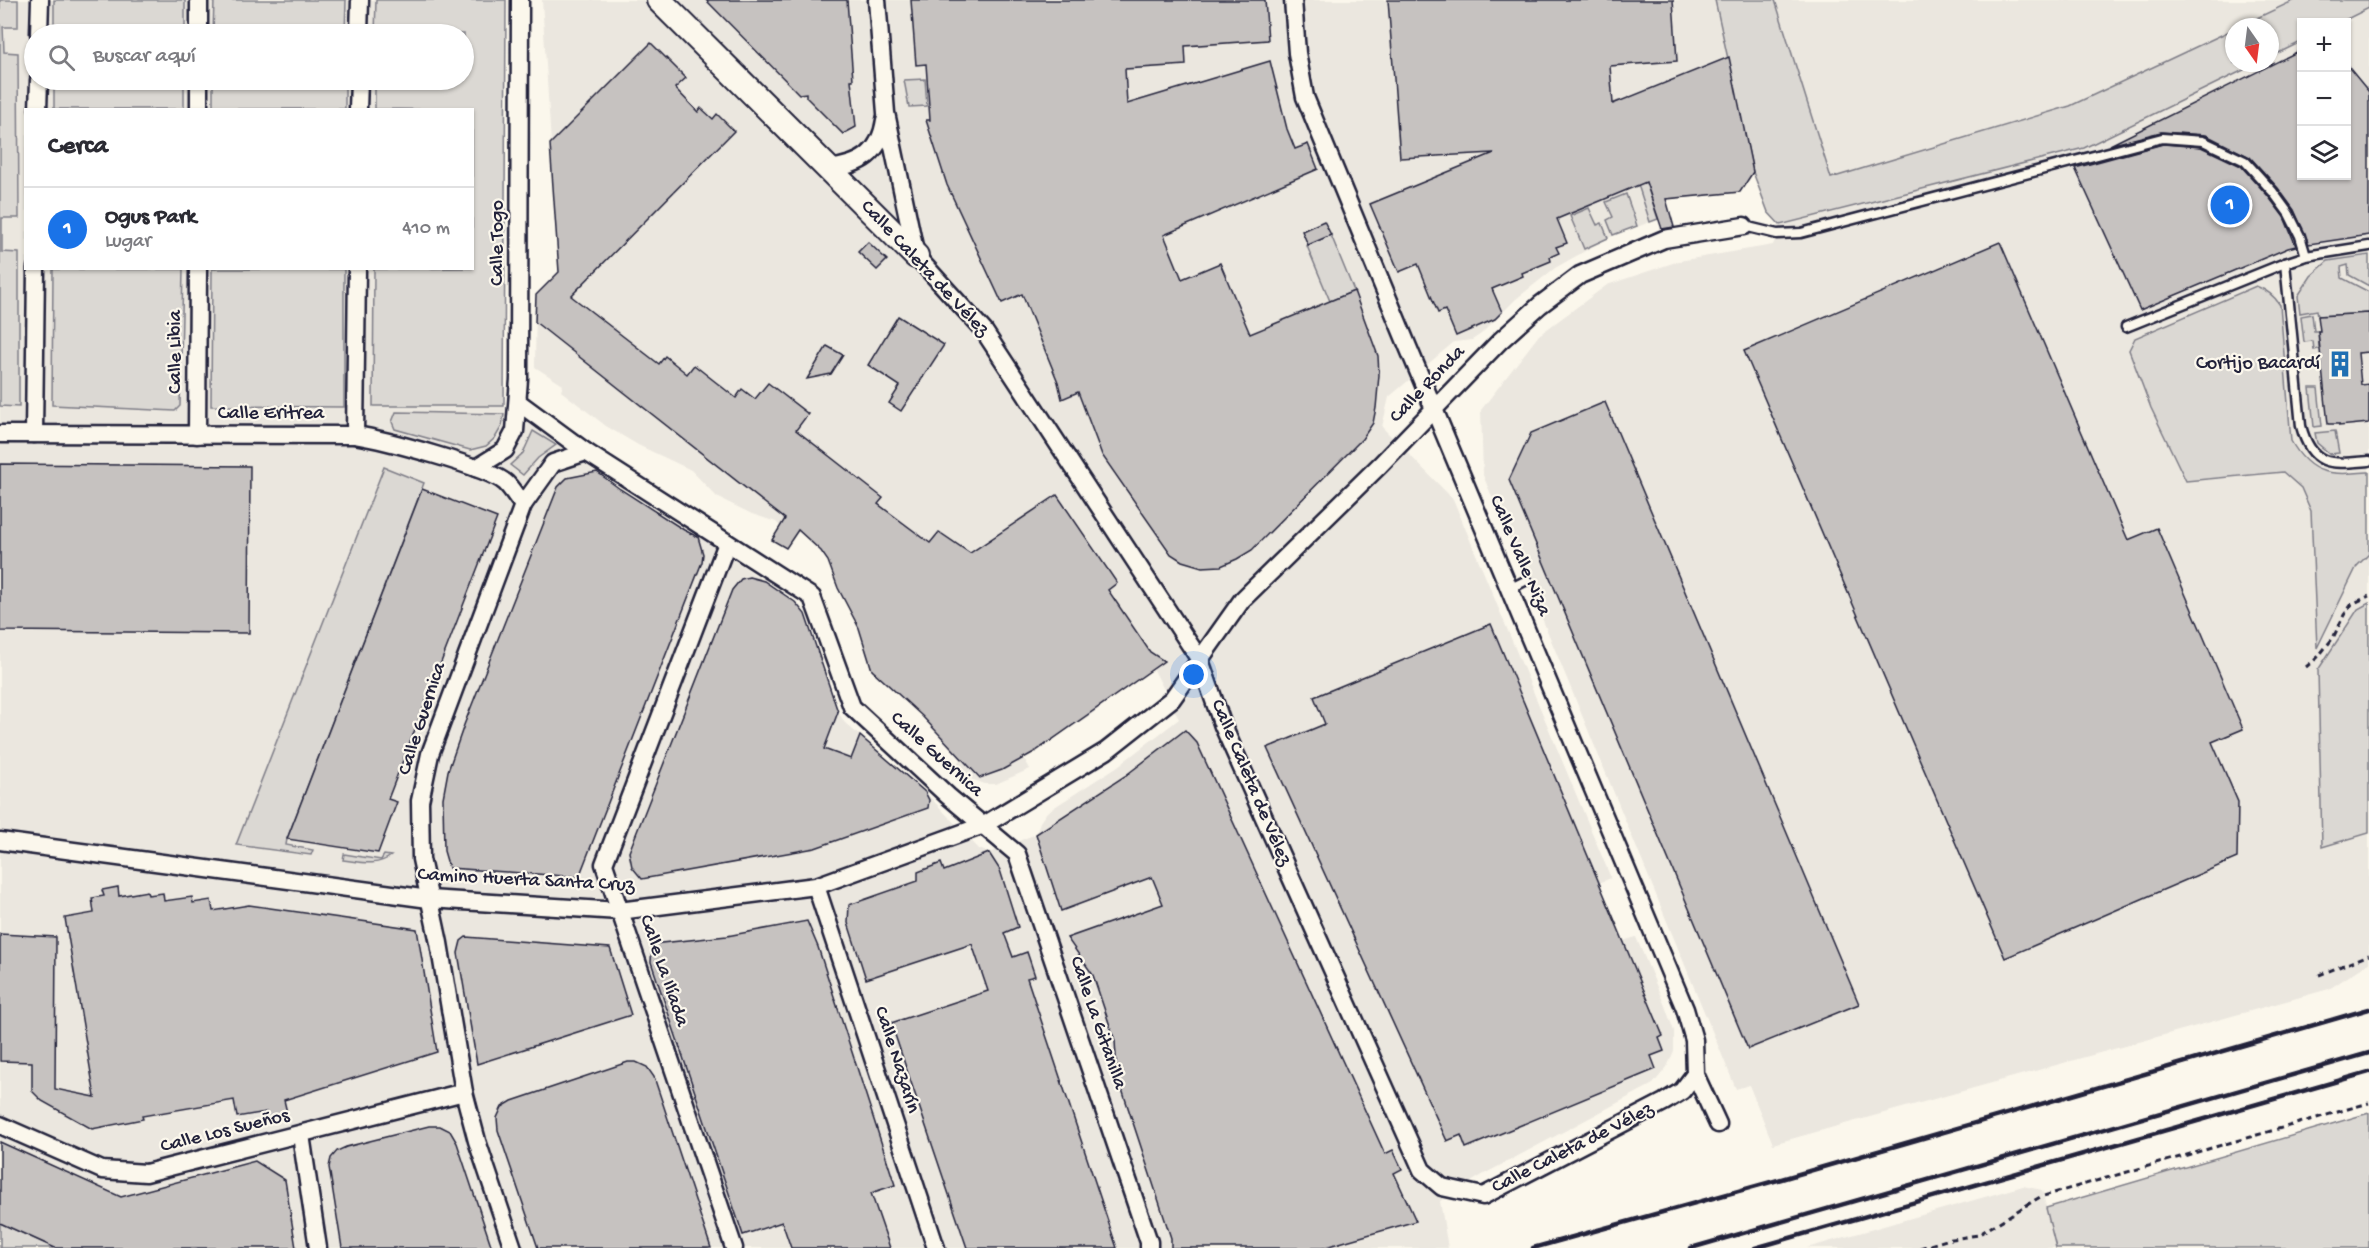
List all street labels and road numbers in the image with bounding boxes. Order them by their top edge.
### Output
street label: Calle Caleta de Vélez [855,196,994,343]
street label: Calle Togo [487,200,510,286]
street label: Calle Libia [165,309,188,394]
street label: Calle Ronda [1385,341,1471,429]
street label: Calle Eritrea [218,403,325,426]
street label: Calle Valle Niza [1483,492,1555,621]
street label: Calle Guernica [394,659,452,778]
street label: Calle Caleta de Vélez [1205,696,1296,871]
street label: Calle Guernica [885,707,988,803]
street label: Camino Huerta Santa Cruz [417,864,636,898]
street label: Calle La Ilíada [633,912,693,1031]
street label: Calle La Gitanilla [1064,954,1131,1093]
street label: Calle Nazarín [868,1004,924,1117]
street label: Calle Caleta de Vélez [1488,1098,1659,1200]
street label: Calle Los Sueños [158,1105,292,1159]

